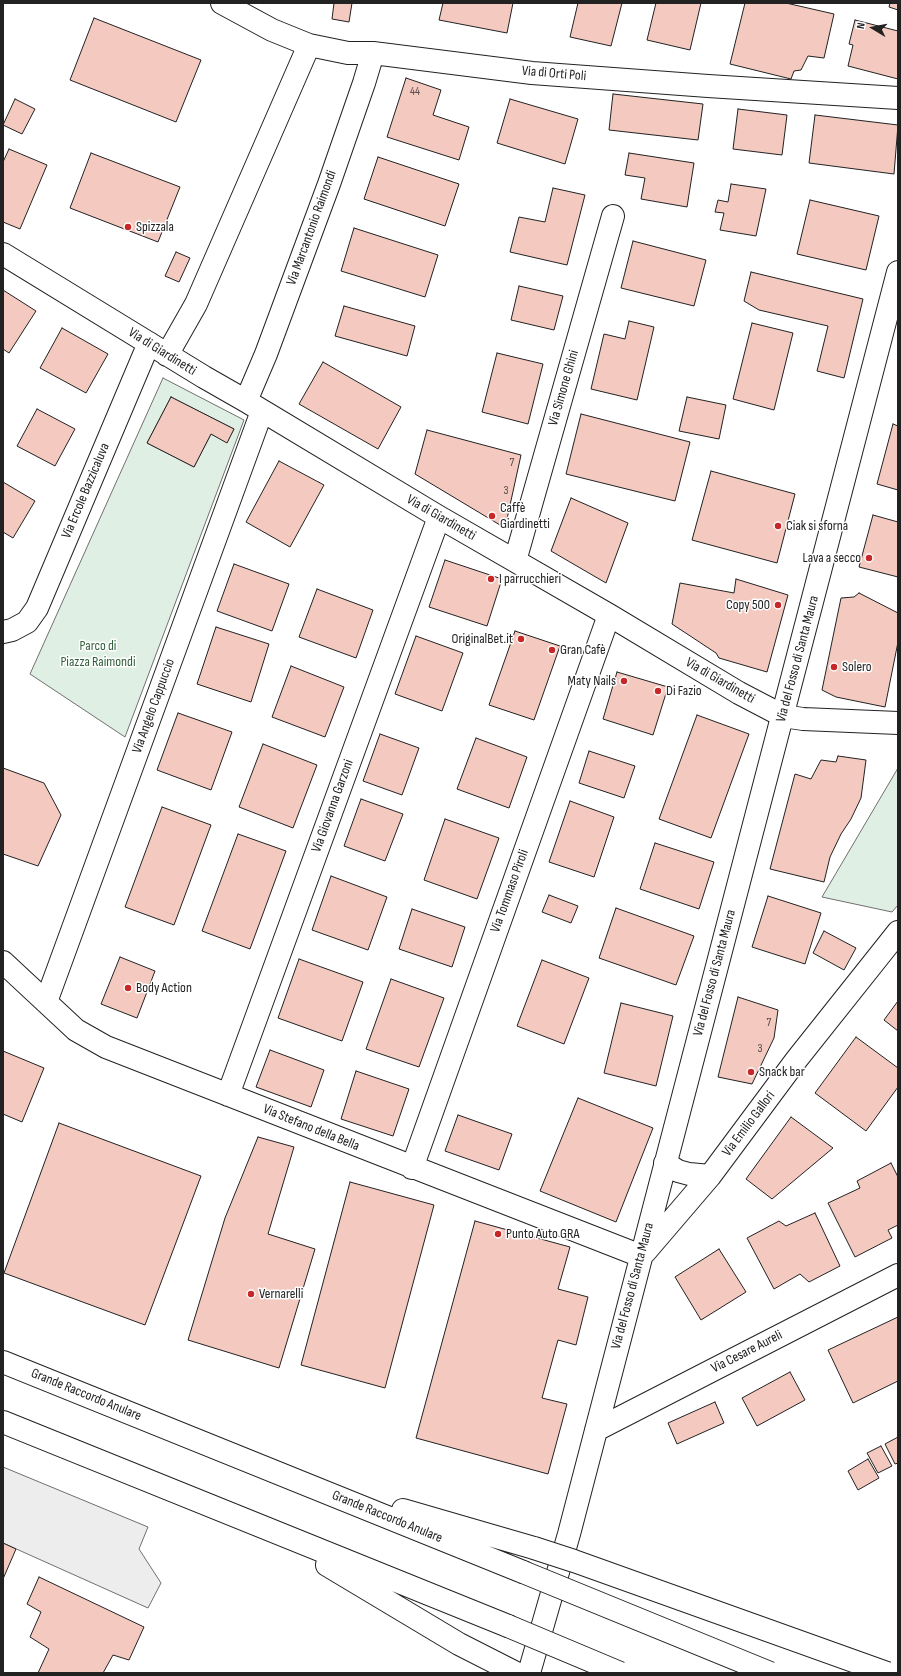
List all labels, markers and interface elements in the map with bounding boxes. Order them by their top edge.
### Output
north arrow [853,8,893,48]
text: N [854,22,868,30]
street label: Via di Orti Poli [521,63,587,85]
house number: 44 [410,85,420,99]
street label: Via Marcantonio Raimondi [283,168,341,288]
place label: Spizzala [136,219,174,235]
marker: Spizzala [123,222,133,232]
street label: Via di Giardinetti [125,324,199,380]
street label: Via Simone Ghini [545,348,583,428]
street label: Via Ercole Bazzicaluva [58,441,114,541]
house number: 7 [510,456,514,470]
house number: 3 [503,484,509,498]
street label: Via di Giardinetti [403,491,479,545]
place label: Caffè Giardinetti [500,500,550,532]
marker: Caffè Giardinetti [487,511,497,521]
place label: Ciak si sforna [786,518,848,534]
marker: Ciak si sforna [773,521,783,531]
place label: Lava a secco [803,550,861,566]
marker: Lava a secco [864,553,874,563]
place label: I parrucchieri [499,571,561,587]
marker: I parrucchieri [486,574,496,584]
street label: Via del Fosso di Santa Maura [773,594,823,724]
place label: Copy 500 [726,597,770,613]
marker: Copy 500 [773,600,783,610]
place label: OriginalBet.it [452,631,513,647]
marker: OriginalBet.it [516,634,526,644]
park label: Parco di Piazza Raimondi [60,638,136,670]
place label: Gran Cafè [560,642,606,658]
marker: Gran Cafè [547,645,557,655]
street label: Via di Giardinetti [682,654,758,708]
street label: Via Angelo Cappuccio [129,656,179,756]
place label: Solero [842,659,872,675]
marker: Solero [829,662,839,672]
place label: Maty Nails [568,673,616,689]
marker: Maty Nails [619,676,629,686]
place label: Di Fazio [666,683,702,699]
marker: Di Fazio [653,686,663,696]
street label: Via Giovanna Garzoni [308,757,358,855]
street label: Via Tommaso Piroli [487,847,533,935]
street label: Via del Fosso di Santa Maura [690,908,740,1038]
place label: Body Action [136,980,192,996]
marker: Body Action [123,983,133,993]
house number: 7 [767,1016,771,1030]
house number: 3 [757,1042,763,1056]
place label: Snack bar [759,1064,805,1080]
marker: Snack bar [746,1067,756,1077]
street label: Via Emilio Gallori [719,1088,779,1160]
street label: Via Stefano della Bella [260,1101,362,1155]
street label: Via del Fosso di Santa Maura [608,1221,658,1351]
place label: Punto Auto GRA [506,1226,579,1242]
marker: Punto Auto GRA [493,1229,503,1239]
place label: Vernarelli [259,1286,303,1302]
marker: Vernarelli [246,1289,256,1299]
street label: Via Cesare Aureli [709,1327,785,1377]
street label: Grande Raccordo Anulare [28,1365,144,1425]
street label: Grande Raccordo Anulare [329,1487,445,1547]

